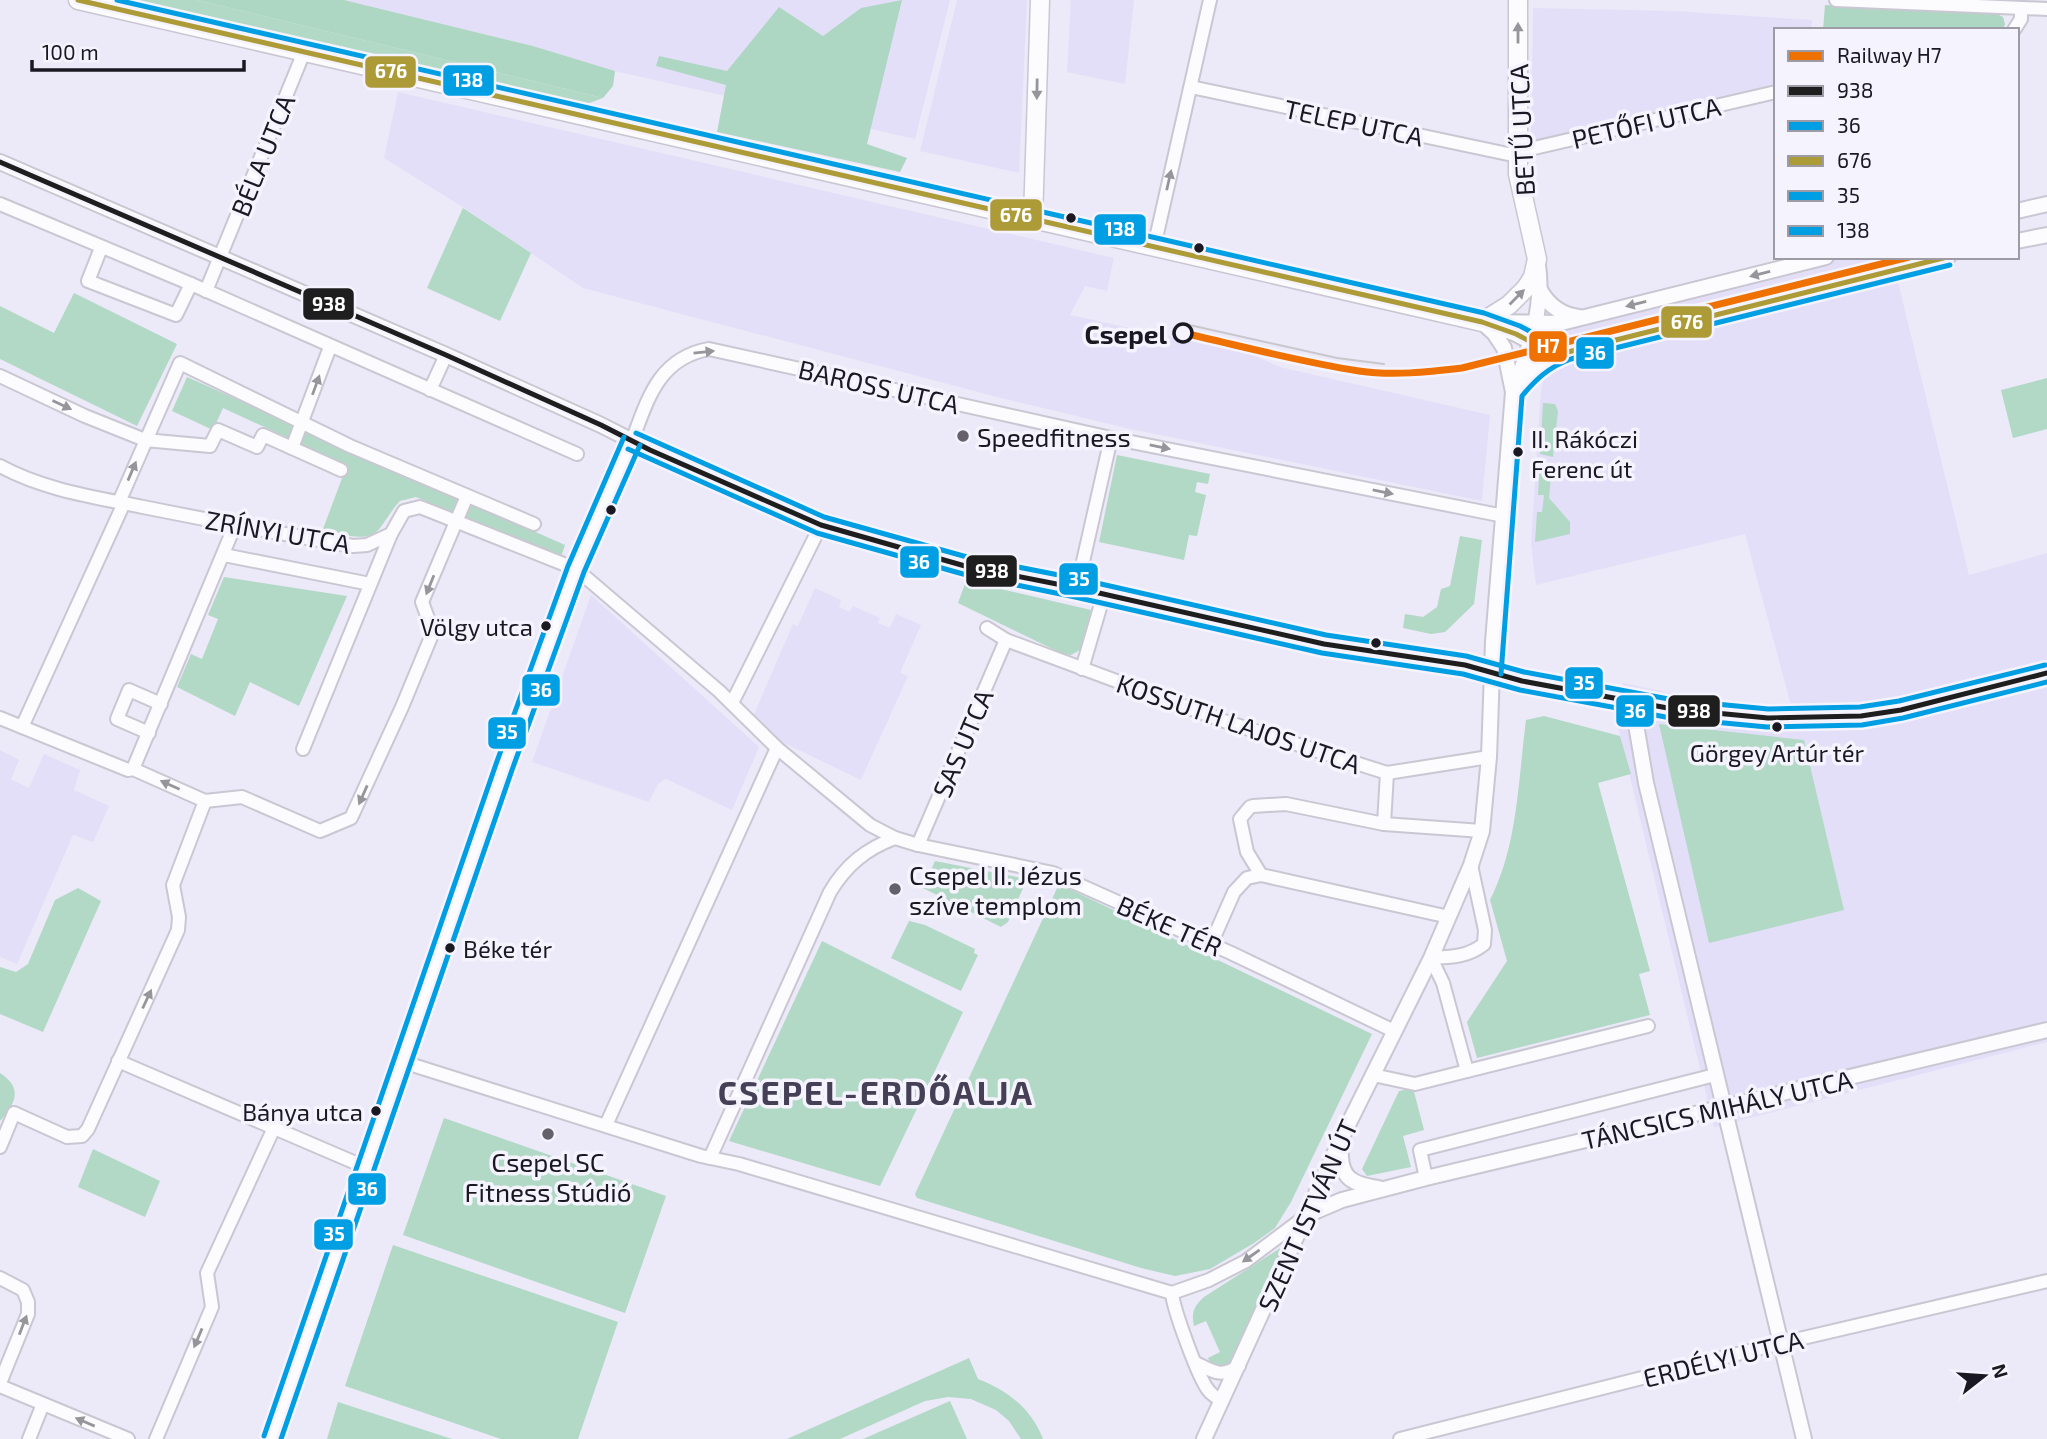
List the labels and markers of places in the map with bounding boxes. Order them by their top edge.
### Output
unlabelled marker [1064,211,1078,225]
unlabelled marker [1192,241,1206,255]
place label: Csepel [1084,318,1167,349]
marker: Csepel [1173,323,1193,343]
place label: Speedfitness [977,421,1131,452]
place label: II. Rákóczi Ferenc út [1531,424,1638,483]
marker: Speedfitness [955,428,971,444]
marker: II. Rákóczi Ferenc út [1511,445,1525,459]
unlabelled marker [604,503,618,517]
place label: Völgy utca [420,612,533,641]
marker: Völgy utca [539,619,553,633]
unlabelled marker [1369,636,1383,650]
marker: Görgey Artúr tér [1770,720,1784,734]
place label: Görgey Artúr tér [1690,738,1865,767]
place label: Csepel II. Jézus szíve templom [909,859,1082,920]
marker: Csepel II. Jézus szíve templom [887,881,903,897]
place label: Béke tér [463,934,552,963]
marker: Béke tér [443,941,457,955]
place label: Bánya utca [242,1097,363,1126]
marker: Bánya utca [369,1104,383,1118]
marker: Csepel SC Fitness Stúdió [540,1126,556,1142]
place label: Csepel SC Fitness Stúdió [465,1146,631,1207]

